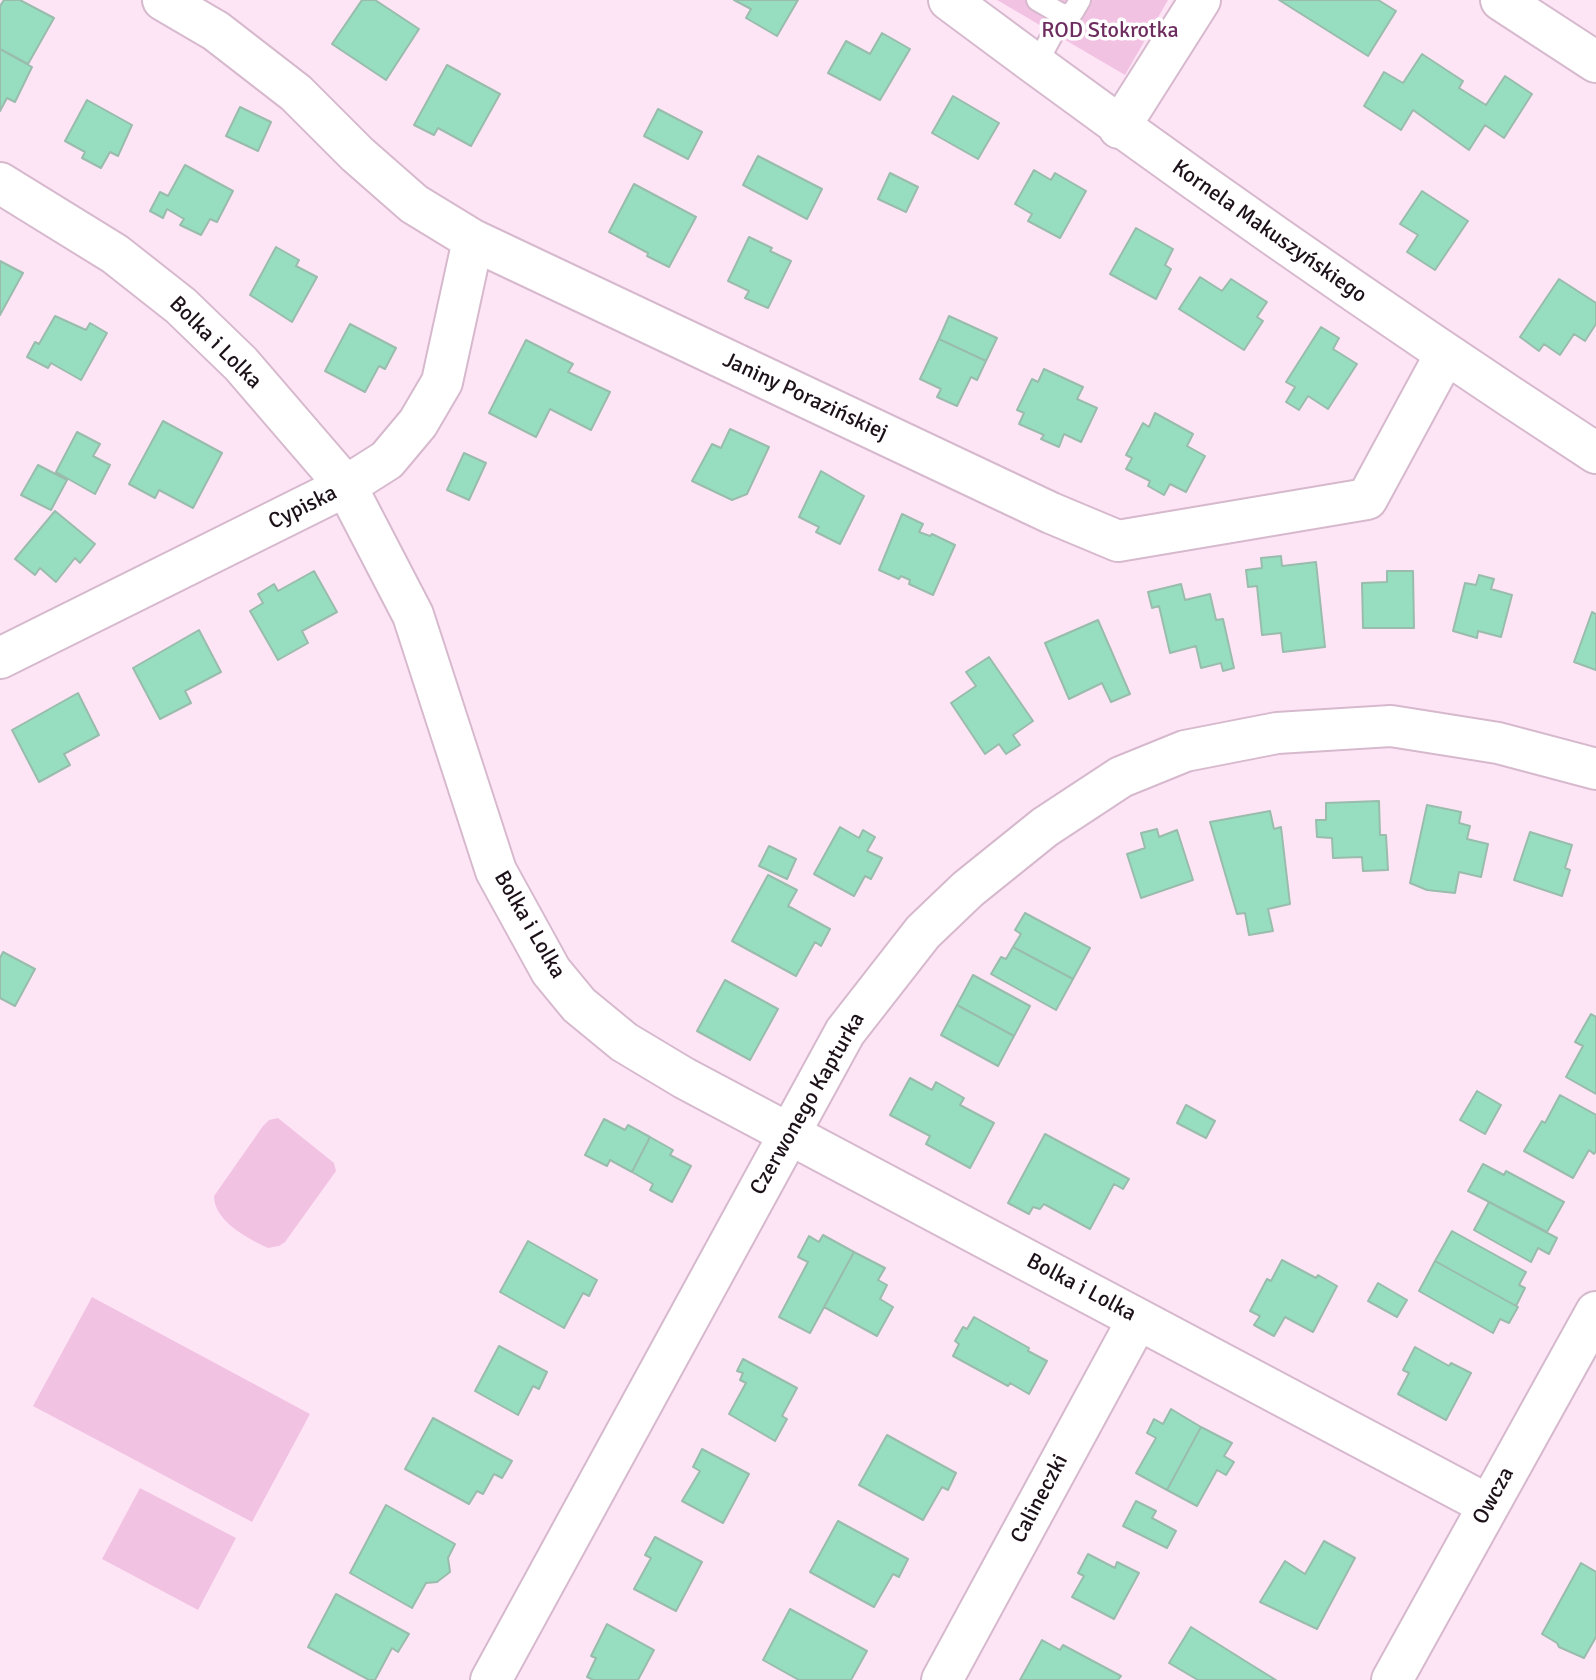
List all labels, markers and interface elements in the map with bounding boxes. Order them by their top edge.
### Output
park label: ROD Stokrotka [1041,18,1179,44]
street label: Kornela Makuszyńskiego [1167,155,1371,309]
street label: Bolka i Lolka [163,291,267,395]
street label: Janiny Porazińskiej [718,347,892,447]
street label: Cypiska [264,480,342,536]
street label: Bolka i Lolka [488,866,570,984]
street label: Czerwonego Kapturka [745,1008,871,1200]
street label: Bolka i Lolka [1022,1248,1140,1328]
street label: Calineczki [1006,1450,1074,1548]
street label: Owcza [1468,1463,1520,1529]

